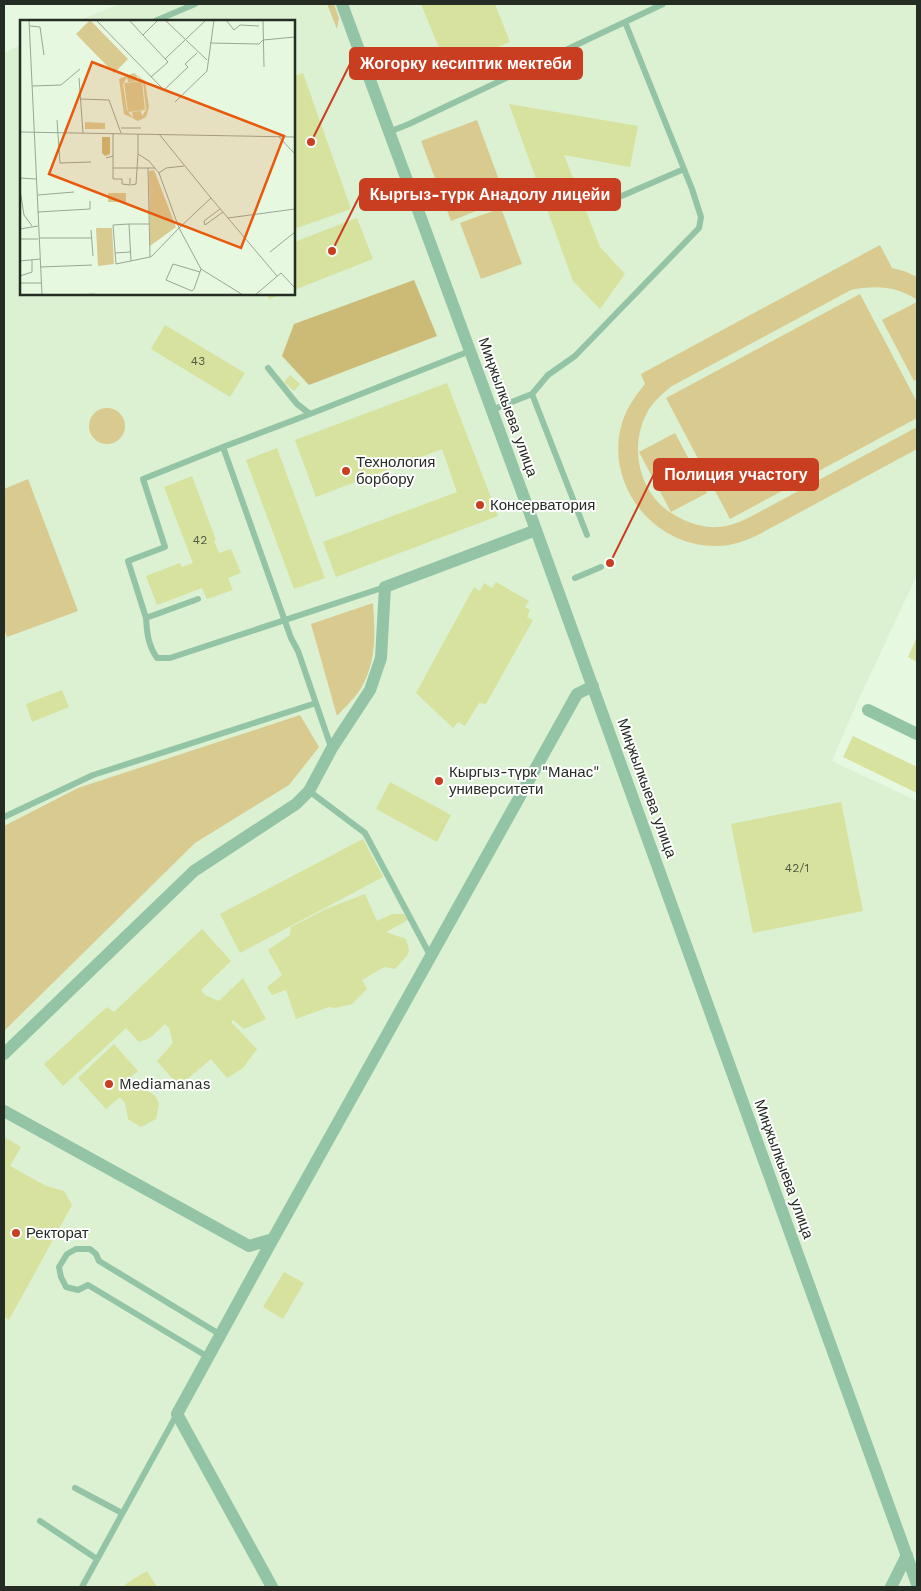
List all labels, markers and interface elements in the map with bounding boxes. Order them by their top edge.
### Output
inset map [20,20,295,295]
callout: Жогорку кесиптик мектеби [350,48,582,79]
text: Жогорку кесиптик мектеби [359,54,572,73]
callout: Кыргыз-түрк Анадолу лицейи [360,179,620,210]
text: Кыргыз-түрк Анадолу лицейи [370,185,610,204]
street label: Миңжылкыева улица [474,335,542,480]
house number: 43 [191,354,205,368]
place label: Технология борбору [356,453,435,488]
callout: Полиция участогу [654,459,818,490]
marker: Технология борбору [340,465,352,477]
text: Полиция участогу [664,465,808,484]
place label: Консерватория [490,496,595,514]
marker: Консерватория [474,499,486,511]
house number: 42 [193,533,207,547]
street label: Миңжылкыева улица [613,716,681,861]
place label: Кыргыз-түрк "Манас" университети [449,763,599,798]
marker: Кыргыз-түрк "Манас" университети [433,775,445,787]
house number: 42/1 [785,861,809,875]
place label: Mediamanas [119,1075,211,1093]
marker: Mediamanas [103,1078,115,1090]
street label: Миңжылкыева улица [750,1097,818,1242]
place label: Ректорат [26,1224,89,1242]
marker: Ректорат [10,1227,22,1239]

